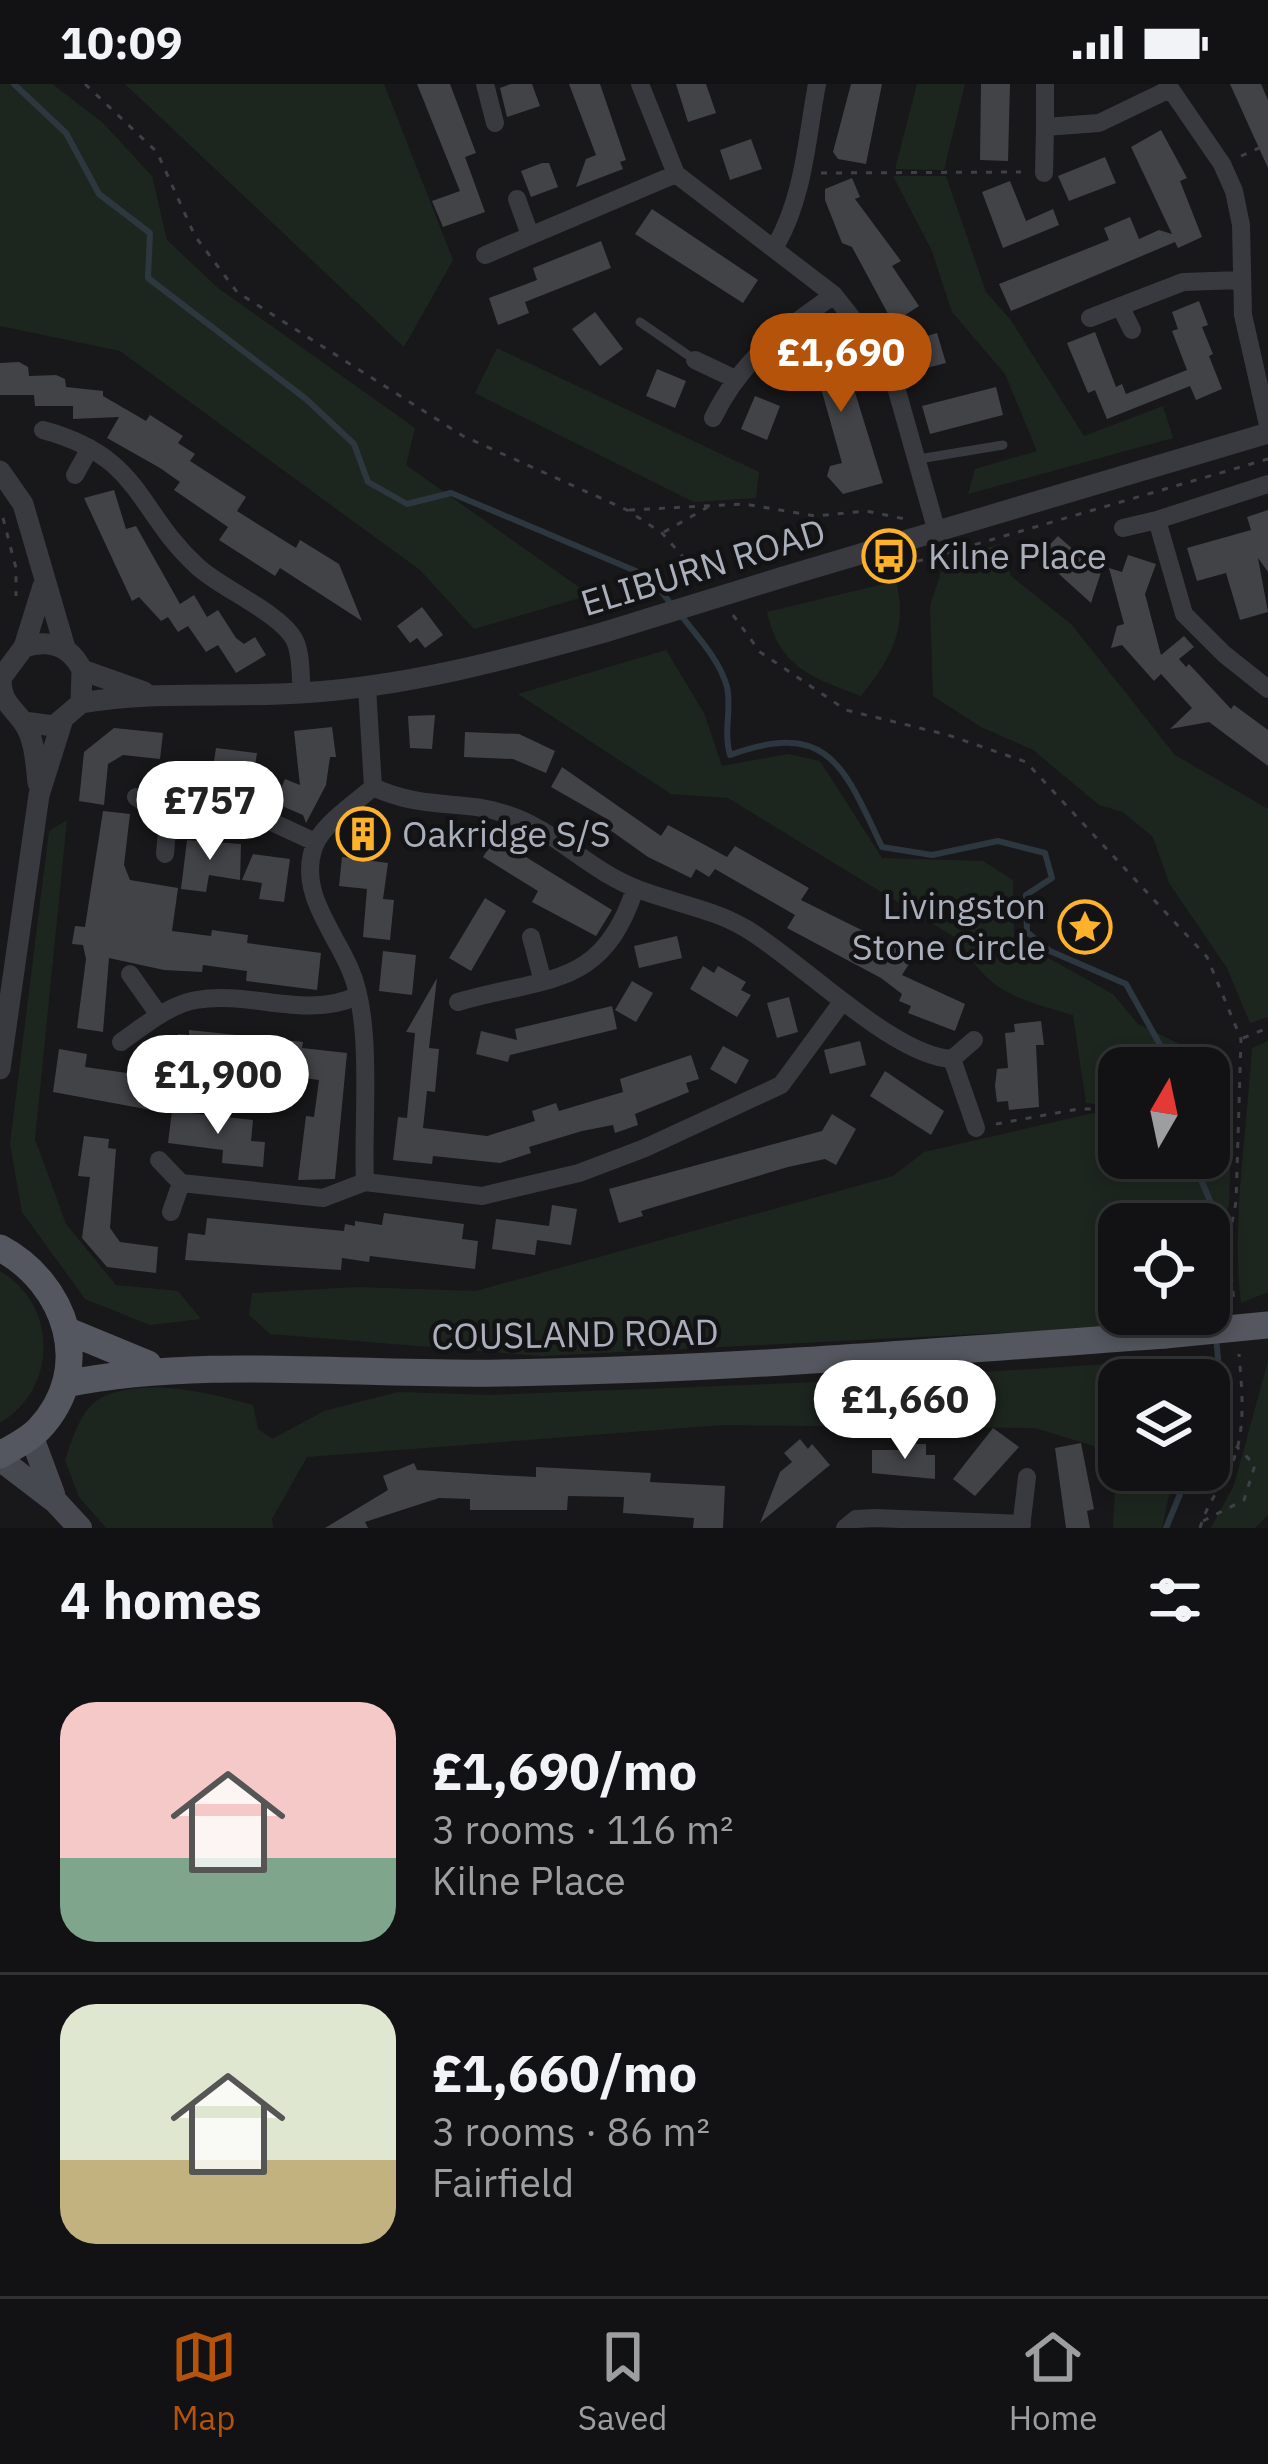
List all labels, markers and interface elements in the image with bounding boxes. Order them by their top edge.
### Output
text: 10:09 [60,13,183,71]
pin: £1,690 [743,313,939,415]
text: £1,690 [777,326,905,377]
street label: ELIBURN ROAD [575,507,831,626]
bus stop icon: Kilne Place [861,528,917,584]
place label: Kilne Place [928,532,1107,579]
pin: £757 [139,761,281,863]
text: £757 [164,774,256,825]
building icon: Oakridge S/S [335,806,391,862]
place label: Oakridge S/S [402,810,611,857]
place label: Livingston Stone Circle [852,882,1046,970]
place icon: Livingston Stone Circle [1057,899,1113,955]
pin: £1,900 [120,1035,316,1137]
north arrow [1098,1047,1230,1179]
map controls [1098,1047,1230,1491]
text: £1,900 [154,1048,282,1099]
button: locate [1098,1203,1230,1335]
street label: COUSLAND ROAD [431,1307,719,1360]
button: layers [1098,1359,1230,1491]
pin: £1,660 [807,1360,1003,1462]
text: £1,660 [841,1373,969,1424]
text: 4 homes [60,1567,262,1633]
icon: filters [1142,1567,1208,1633]
text: £1,690/mo [432,1738,697,1804]
icon: home [156,1750,300,1894]
text: 3 rooms · 116 m² [432,1804,734,1855]
text: Kilne Place [432,1855,626,1906]
text: £1,660/mo [432,2040,697,2106]
icon: home [156,2052,300,2196]
text: 3 rooms · 86 m² [432,2106,710,2157]
text: Fairfield [432,2157,574,2208]
tab: Map [171,2324,237,2439]
tab: Saved [578,2324,668,2439]
tab: Home [1009,2324,1097,2439]

